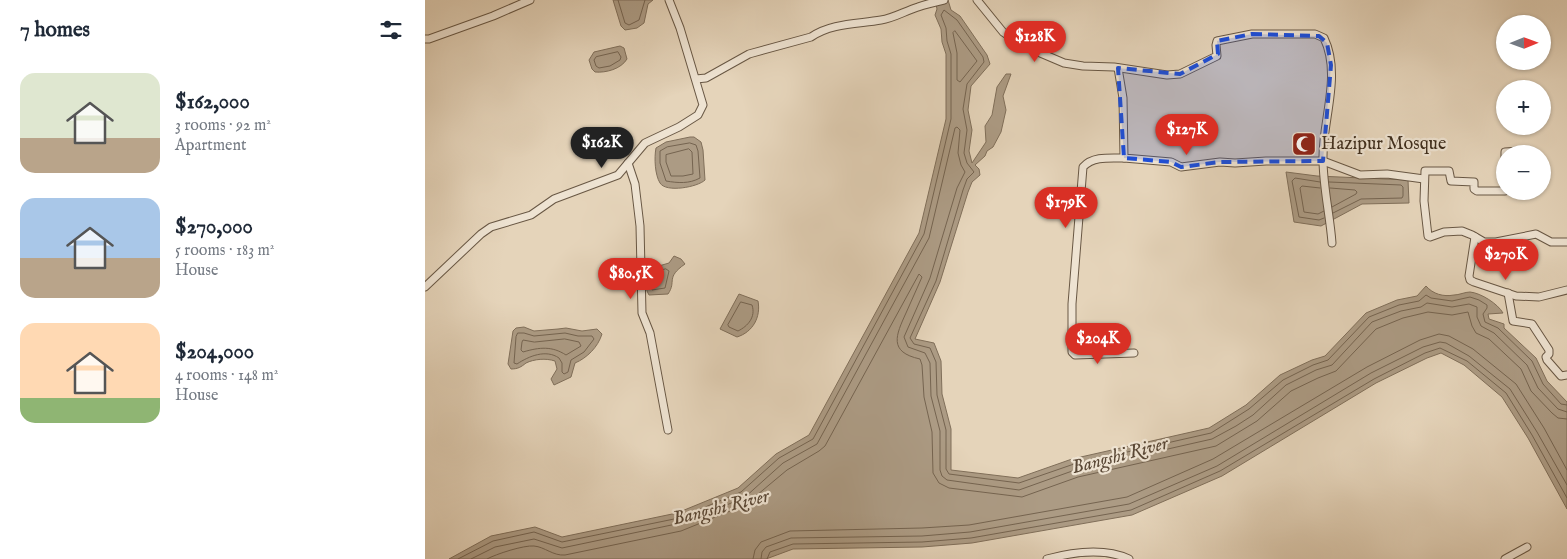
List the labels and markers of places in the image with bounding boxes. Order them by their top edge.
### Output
pin: $128K [1000,20,1070,63]
pin: $127K [1152,114,1222,156]
pin: $162K [567,126,637,169]
mosque icon: Hazipur Mosque [1291,131,1317,157]
place label: Hazipur Mosque [1321,133,1446,156]
pin: $179K [1031,186,1101,229]
pin: $270K [1471,238,1541,281]
pin: $80.5K [590,258,672,300]
pin: $204K [1063,322,1133,365]

